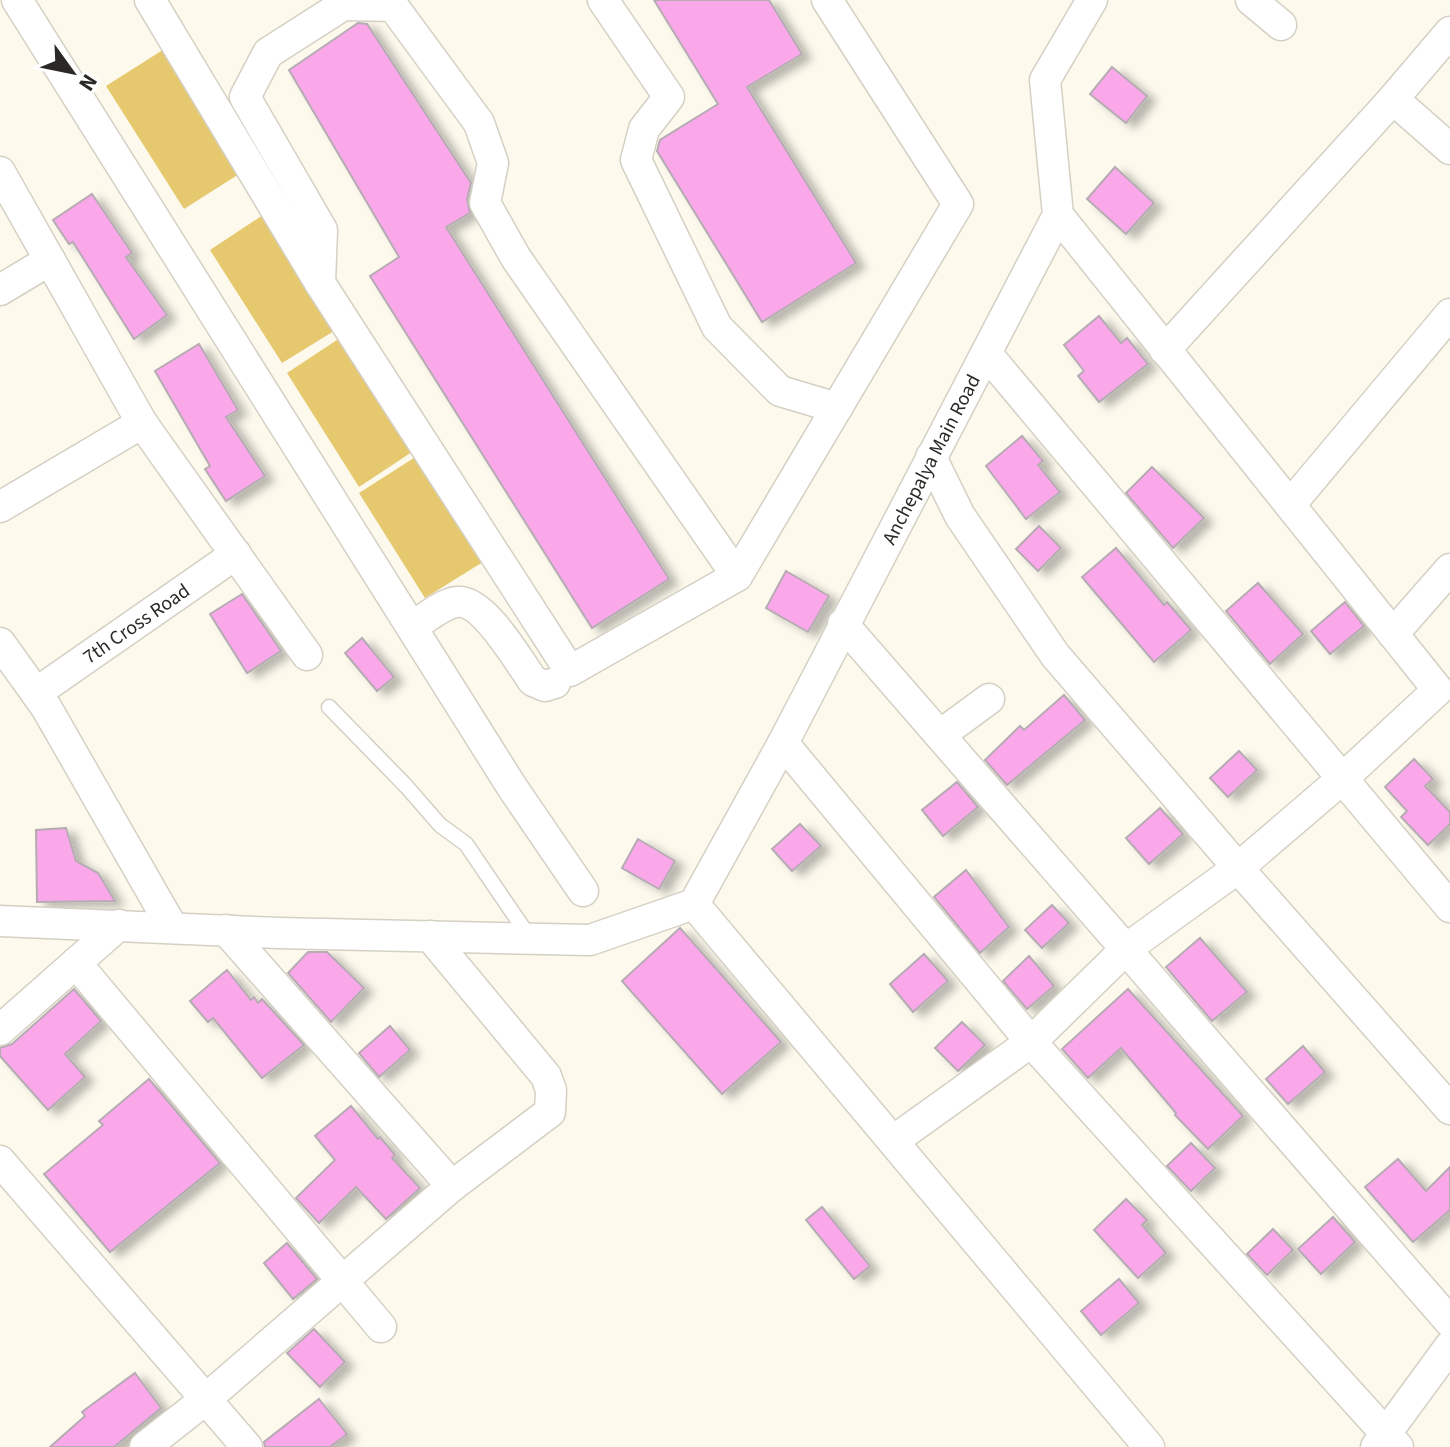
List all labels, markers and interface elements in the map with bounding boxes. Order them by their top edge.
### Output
north arrow [32,32,112,112]
text: N [71,67,105,97]
street label: Anchepalya Main Road [876,370,988,550]
street label: 7th Cross Road [78,577,196,671]

